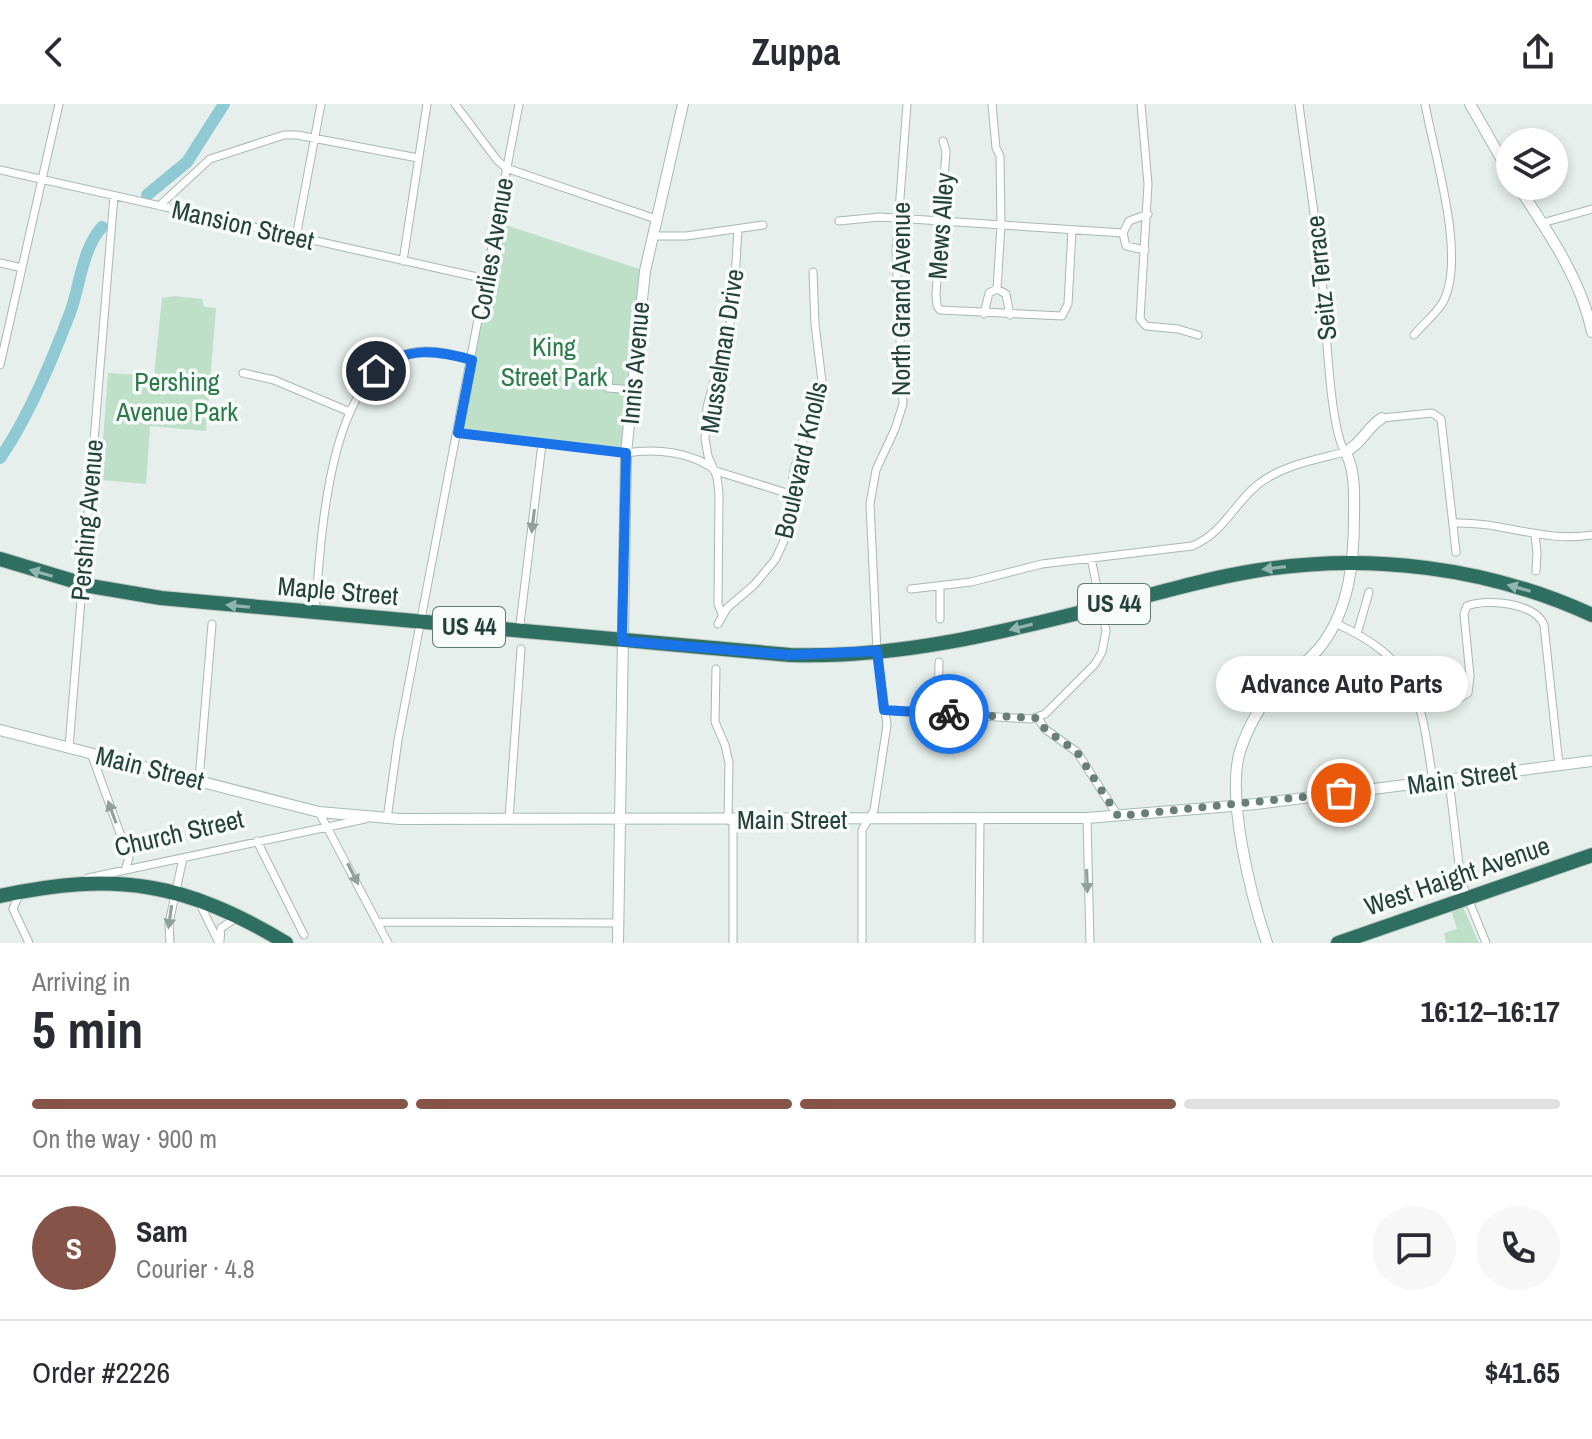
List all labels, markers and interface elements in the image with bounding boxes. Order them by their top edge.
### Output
text: Zuppa [752,28,840,76]
icon: back [32,30,76,74]
icon: share [1516,30,1560,74]
map controls [1496,128,1568,200]
button: layers [1496,128,1568,200]
street label: Mews Alley [919,171,962,280]
street label: Corlies Avenue [462,175,521,323]
street label: Mansion Street [169,191,318,258]
street label: North Grand Avenue [883,202,918,396]
street label: Seitz Terrace [1297,214,1344,342]
street label: Musselman Drive [691,266,752,436]
street label: Innis Avenue [612,300,657,426]
park label: King Street Park [501,329,608,394]
pin [342,337,410,405]
icon: home [354,349,398,393]
park label: Pershing Avenue Park [115,364,238,429]
street label: Boulevard Knolls [765,378,836,542]
street label: Pershing Avenue [62,438,111,602]
one-way arrow [526,509,539,534]
one-way arrow [1261,562,1286,575]
one-way arrow [28,566,52,579]
street label: Maple Street [276,568,400,613]
one-way arrow [1507,581,1531,594]
road number: US 44 [1078,584,1150,624]
one-way arrow [225,599,250,612]
road number: US 44 [433,607,505,647]
one-way arrow [1008,621,1033,634]
callout: Advance Auto Parts [1215,657,1467,713]
text: Advance Auto Parts [1241,666,1443,701]
courier [909,674,989,754]
icon: bike [927,692,971,736]
street label: Main Street [92,737,208,798]
street label: Main Street [1405,752,1519,803]
pin [1307,759,1375,827]
icon: bag [1319,771,1363,815]
one-way arrow [105,800,118,824]
street label: Church Street [111,801,247,864]
street label: Main Street [737,802,847,837]
street label: West Haight Avenue [1360,827,1554,924]
one-way arrow [346,862,360,885]
one-way arrow [1080,869,1093,894]
one-way arrow [164,905,176,930]
text: Arriving in [32,964,130,999]
text: 16:12–16:17 [1421,991,1560,1031]
text: 5 min [32,994,143,1064]
text: On the way · 900 m [32,1121,217,1156]
button: chat [1372,1206,1456,1290]
button: phone [1476,1206,1560,1290]
text: Sam [136,1211,188,1251]
text: S [66,1228,82,1268]
text: Courier · 4.8 [136,1251,255,1286]
text: Order #2226 [32,1352,170,1392]
text: $41.65 [1485,1352,1560,1392]

